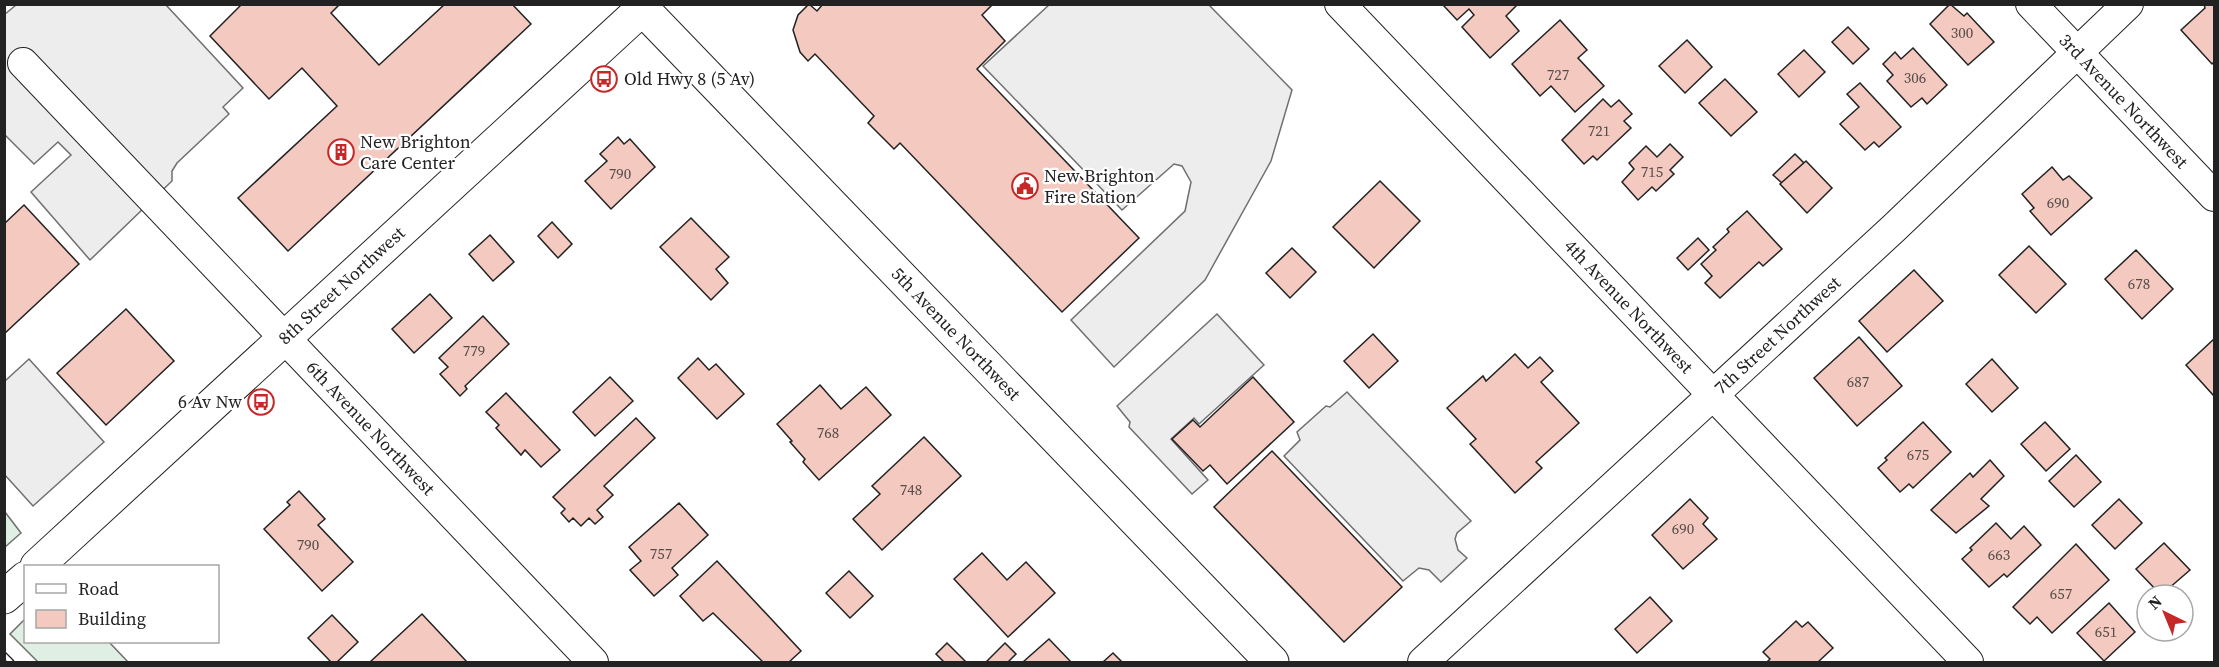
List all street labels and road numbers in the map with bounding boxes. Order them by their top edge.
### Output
street label: 3rd Avenue Northwest [2054,28,2194,174]
street label: 8th Street Northwest [272,220,410,350]
street label: 4th Avenue Northwest [1559,234,1699,379]
street label: 5th Avenue Northwest [886,261,1026,406]
street label: 7th Street Northwest [1708,270,1846,400]
street label: 6th Avenue Northwest [301,355,441,500]

